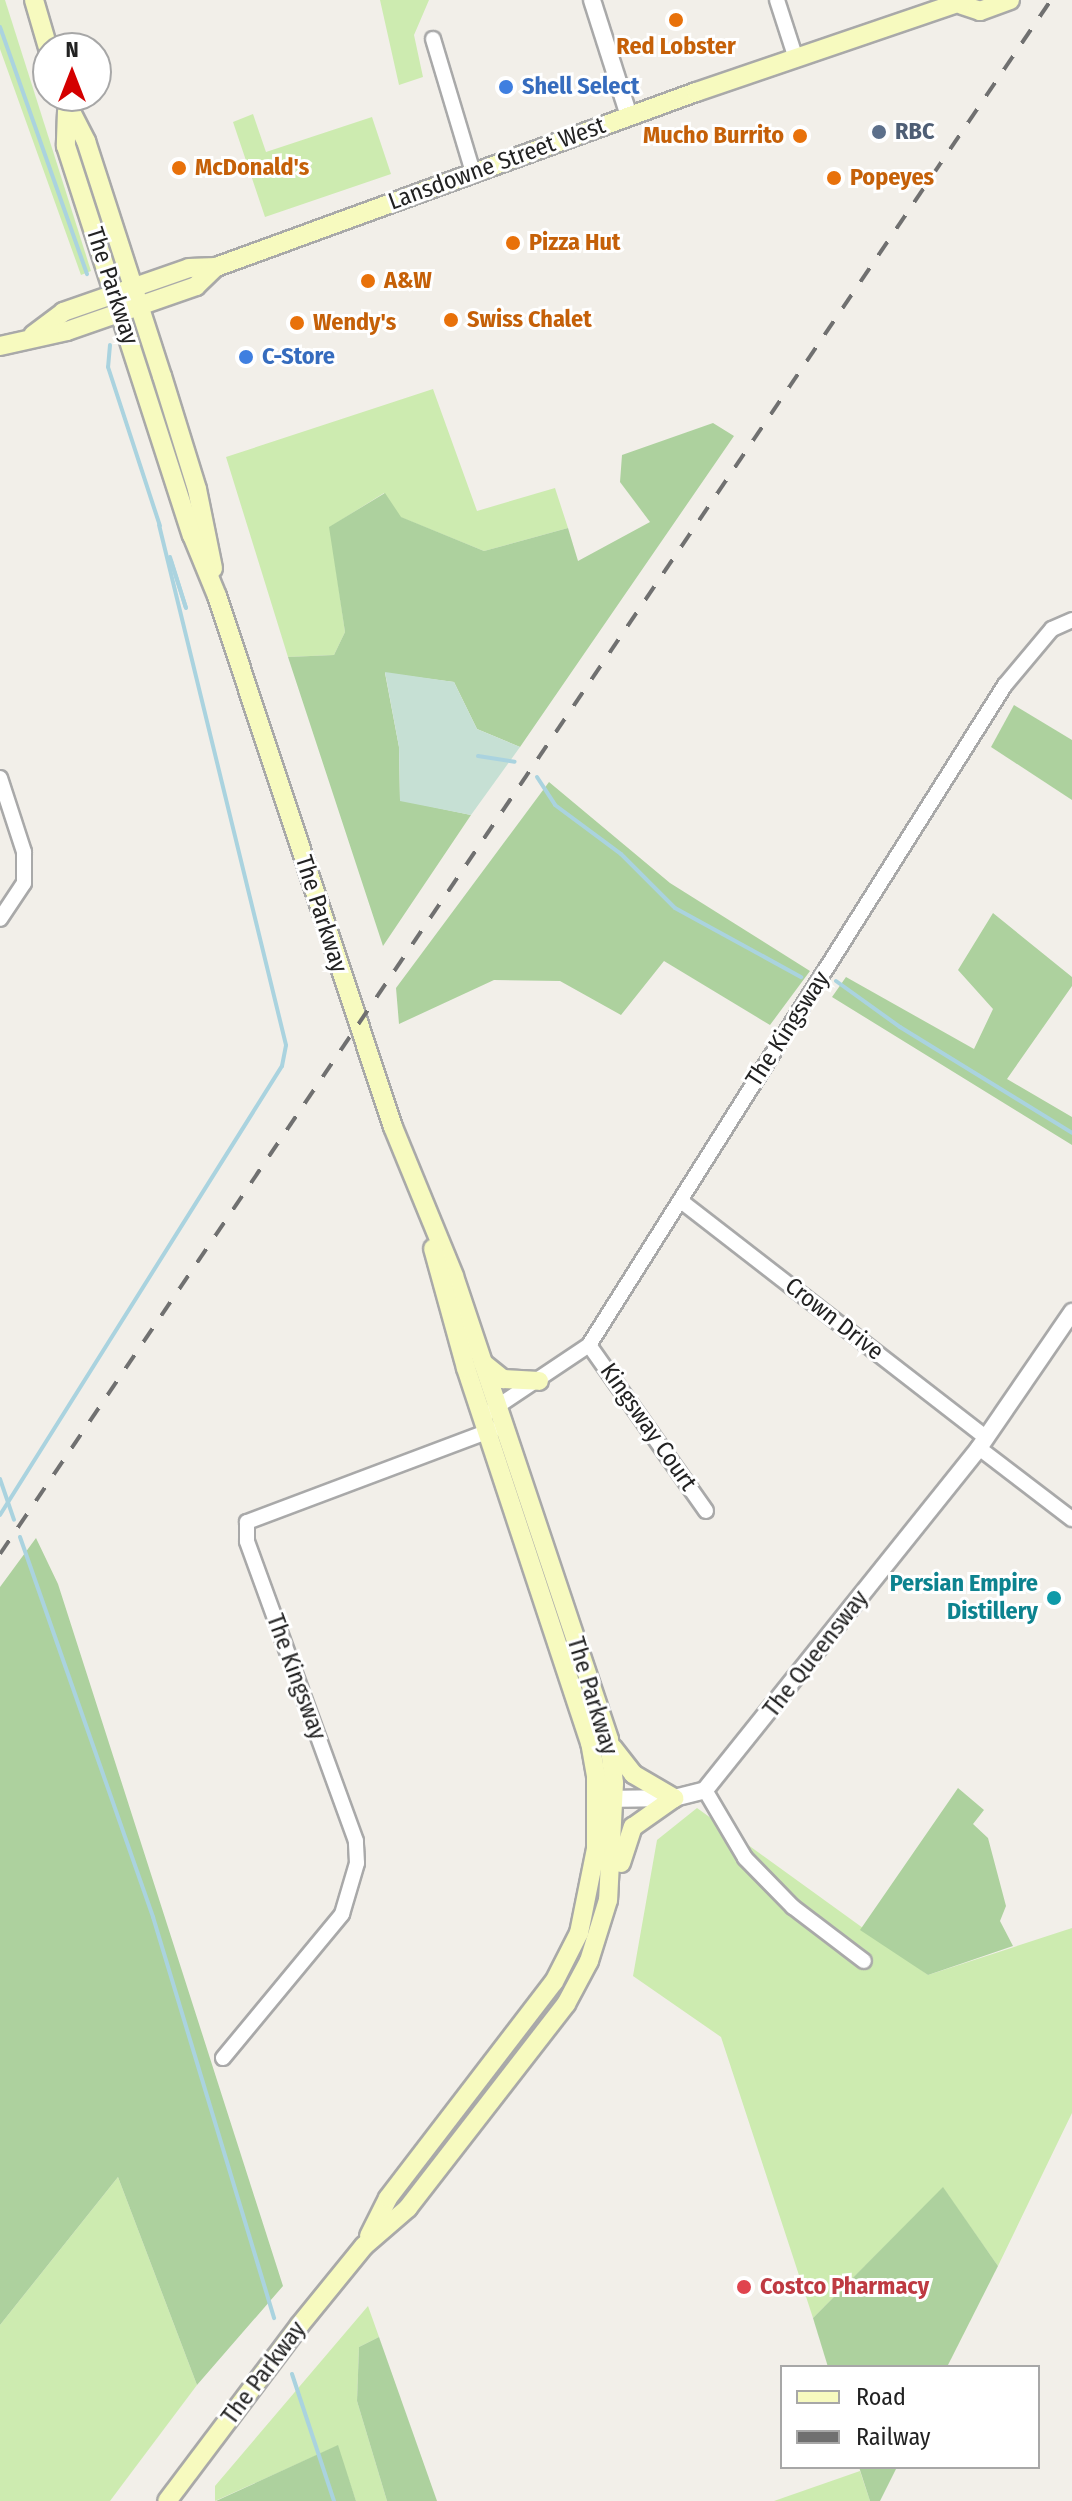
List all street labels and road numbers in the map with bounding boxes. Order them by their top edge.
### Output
street label: Lansdowne Street West [385,111,609,217]
street label: The Parkway [80,224,144,348]
street label: The Parkway [289,852,353,976]
street label: The Kingsway [740,966,836,1092]
street label: Crown Drive [779,1272,889,1366]
street label: Kingsway Court [594,1358,702,1496]
street label: The Queensway [758,1585,874,1723]
street label: The Kingsway [260,1610,332,1744]
street label: The Parkway [560,1634,624,1758]
street label: The Parkway [216,2316,312,2430]

